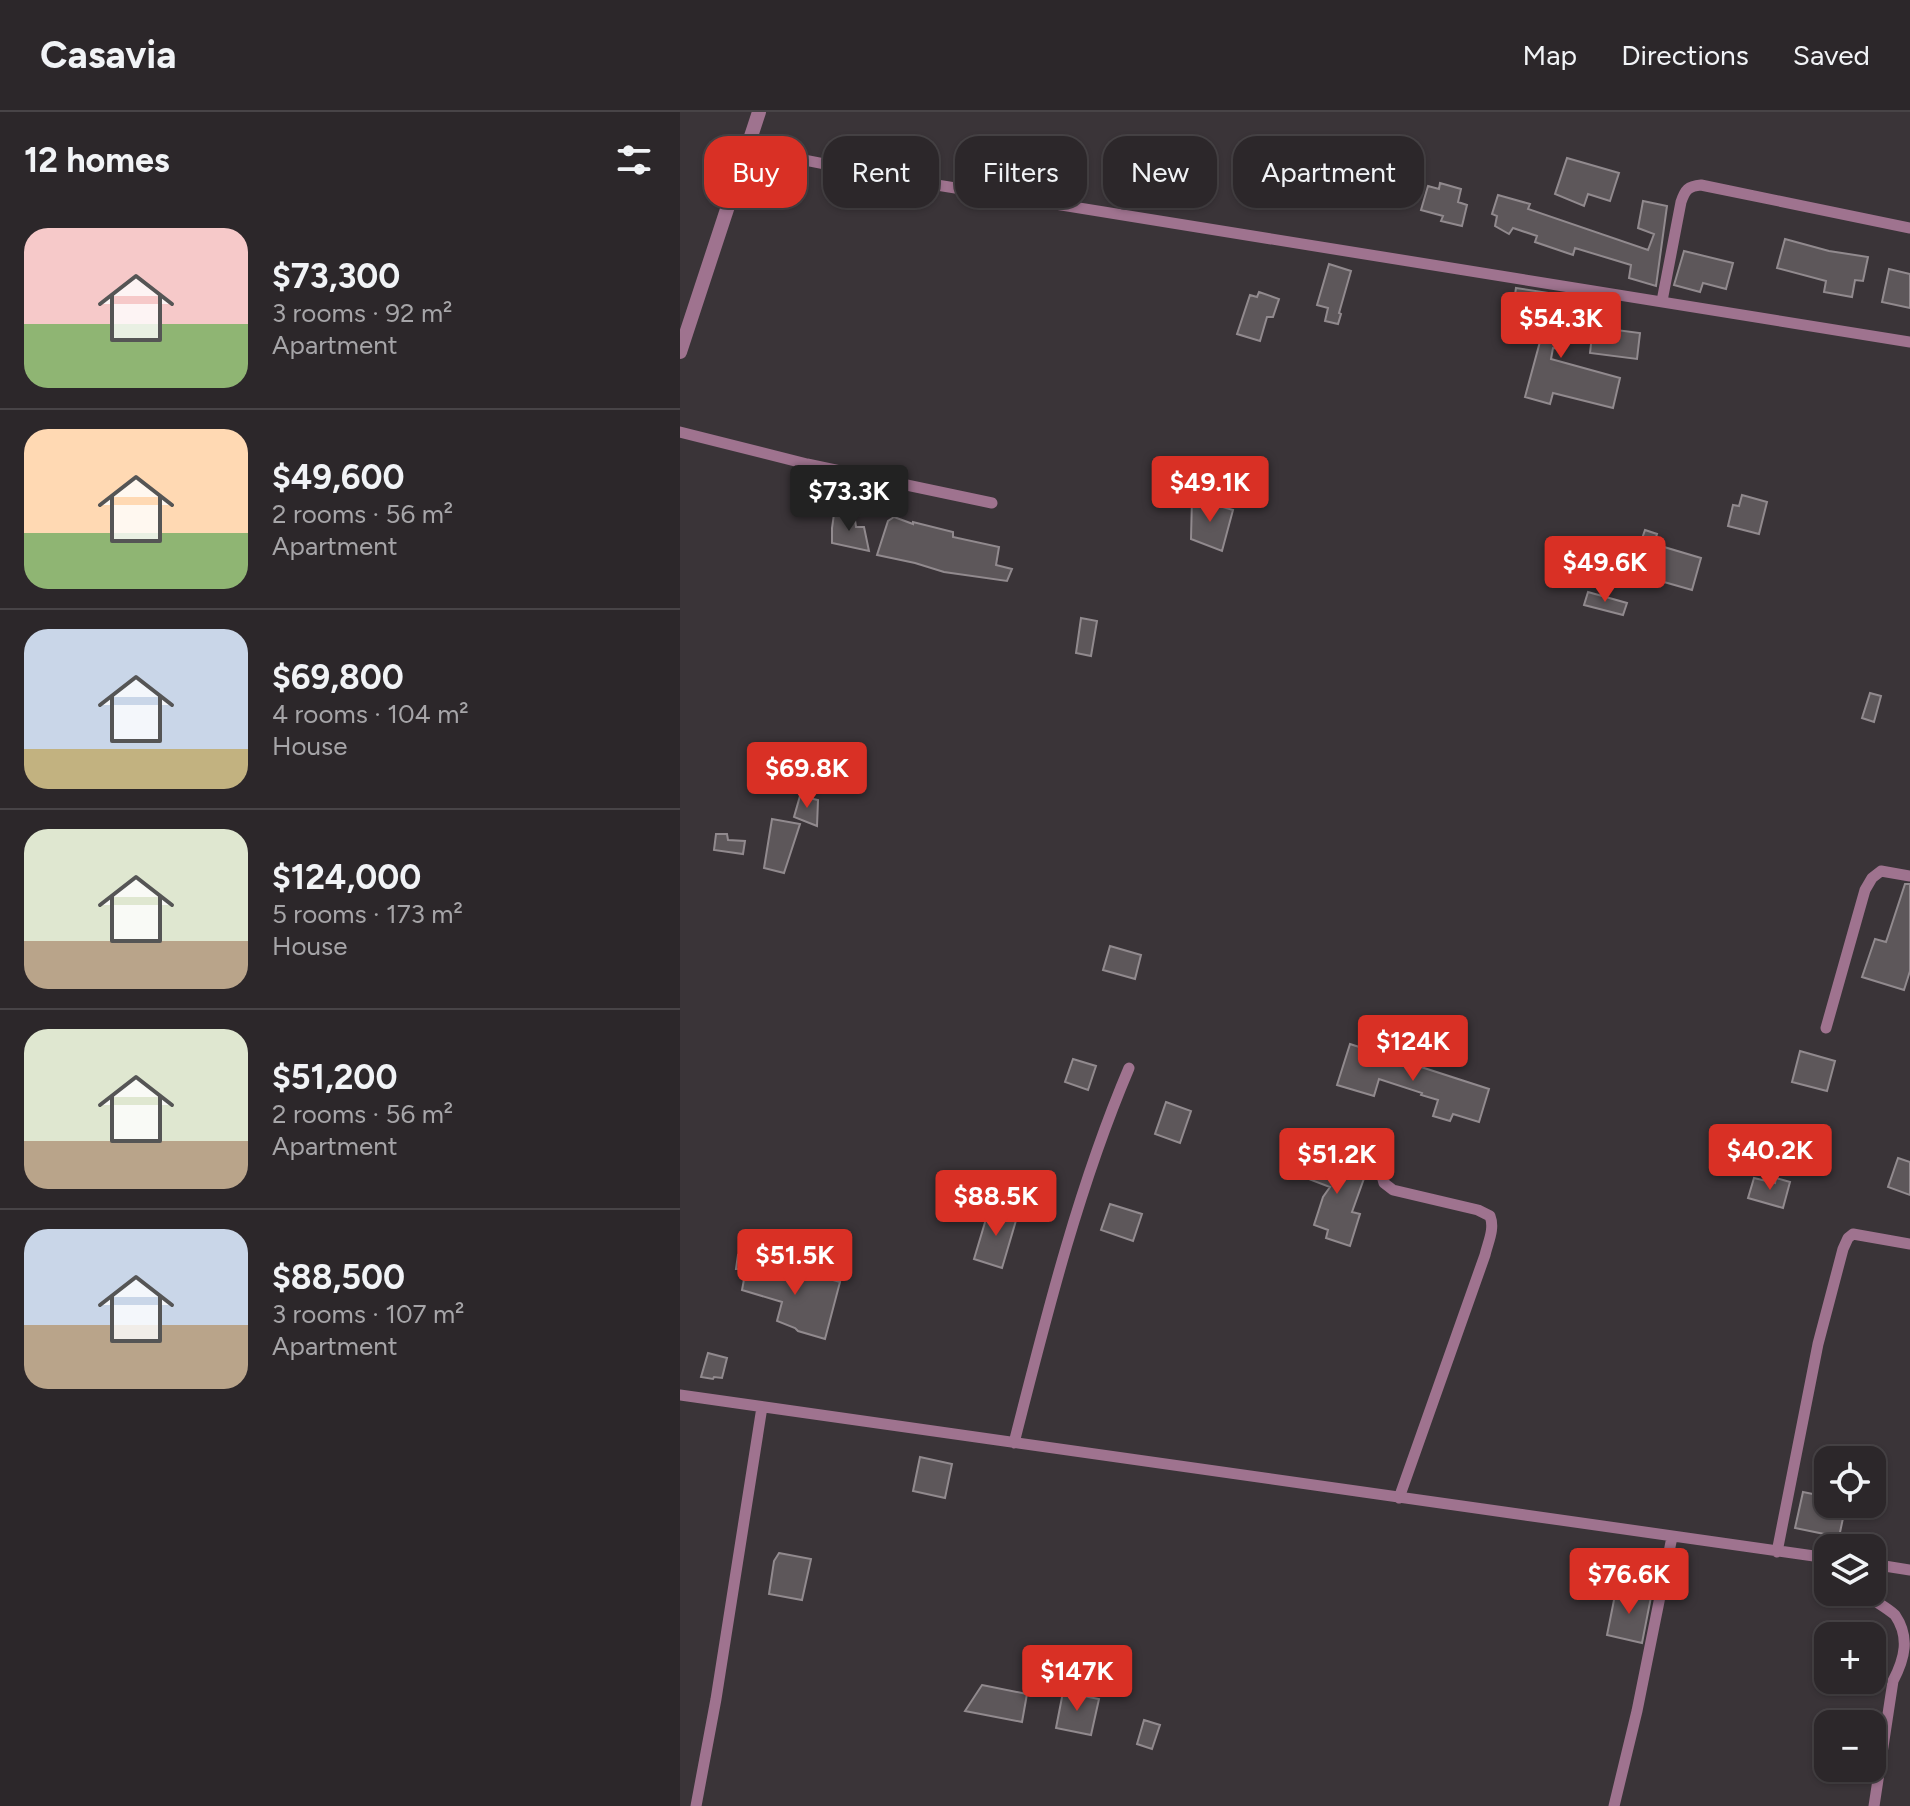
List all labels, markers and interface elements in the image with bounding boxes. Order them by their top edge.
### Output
text: Casavia [40,32,177,78]
text: Map [1523,38,1577,72]
text: Directions [1621,38,1749,72]
text: Saved [1793,38,1870,72]
chip: Buy [704,136,807,208]
chip: Rent [823,136,939,208]
chip: Filters [955,136,1087,208]
chip: New [1103,136,1217,208]
chip: Apartment [1233,136,1424,208]
icon: filters [612,138,656,182]
text: 12 homes [24,140,170,181]
text: $73,300 [272,256,400,297]
icon: home [88,260,184,356]
pin: $54.3K [1496,292,1626,360]
text: 3 rooms · 92 m² [272,297,452,329]
text: $54.3K [1519,302,1603,334]
text: Apartment [272,329,398,361]
pin: $49.1K [1145,456,1275,524]
text: $49,600 [272,457,405,498]
icon: home [88,461,184,557]
pin: $73.3K [784,465,914,533]
text: $49.1K [1170,466,1250,498]
text: $73.3K [808,475,890,507]
text: 2 rooms · 56 m² [272,498,453,530]
text: Apartment [272,530,398,562]
pin: $49.6K [1540,536,1670,604]
text: $49.6K [1563,546,1647,578]
text: $69,800 [272,657,404,698]
icon: home [88,661,184,757]
text: 4 rooms · 104 m² [272,698,469,730]
text: House [272,730,347,762]
pin: $69.8K [742,742,872,810]
text: $69.8K [765,752,849,784]
text: $124,000 [272,857,421,898]
icon: home [88,861,184,957]
text: 5 rooms · 173 m² [272,898,463,930]
text: House [272,930,347,962]
pin: $124K [1357,1015,1469,1083]
text: $124K [1376,1025,1450,1057]
text: $51,200 [272,1057,397,1098]
icon: home [88,1061,184,1157]
text: 2 rooms · 56 m² [272,1098,453,1130]
pin: $40.2K [1705,1124,1835,1192]
pin: $51.2K [1272,1128,1402,1196]
text: Apartment [272,1130,398,1162]
text: $40.2K [1727,1134,1813,1166]
text: $51.2K [1297,1138,1377,1170]
pin: $88.5K [931,1170,1061,1238]
text: $88.5K [953,1180,1039,1212]
pin: $51.5K [730,1229,860,1297]
text: $51.5K [755,1239,835,1271]
text: $88,500 [272,1257,405,1298]
icon: home [88,1261,184,1357]
text: 3 rooms · 107 m² [272,1298,465,1330]
text: Apartment [272,1330,398,1362]
map controls [1814,1446,1886,1782]
button: locate [1814,1446,1886,1518]
button: layers [1814,1534,1886,1606]
pin: $76.6K [1564,1548,1694,1616]
text: $76.6K [1588,1558,1670,1590]
button: + [1814,1622,1886,1694]
pin: $147K [1021,1645,1133,1713]
text: $147K [1040,1655,1114,1687]
button: − [1814,1710,1886,1782]

